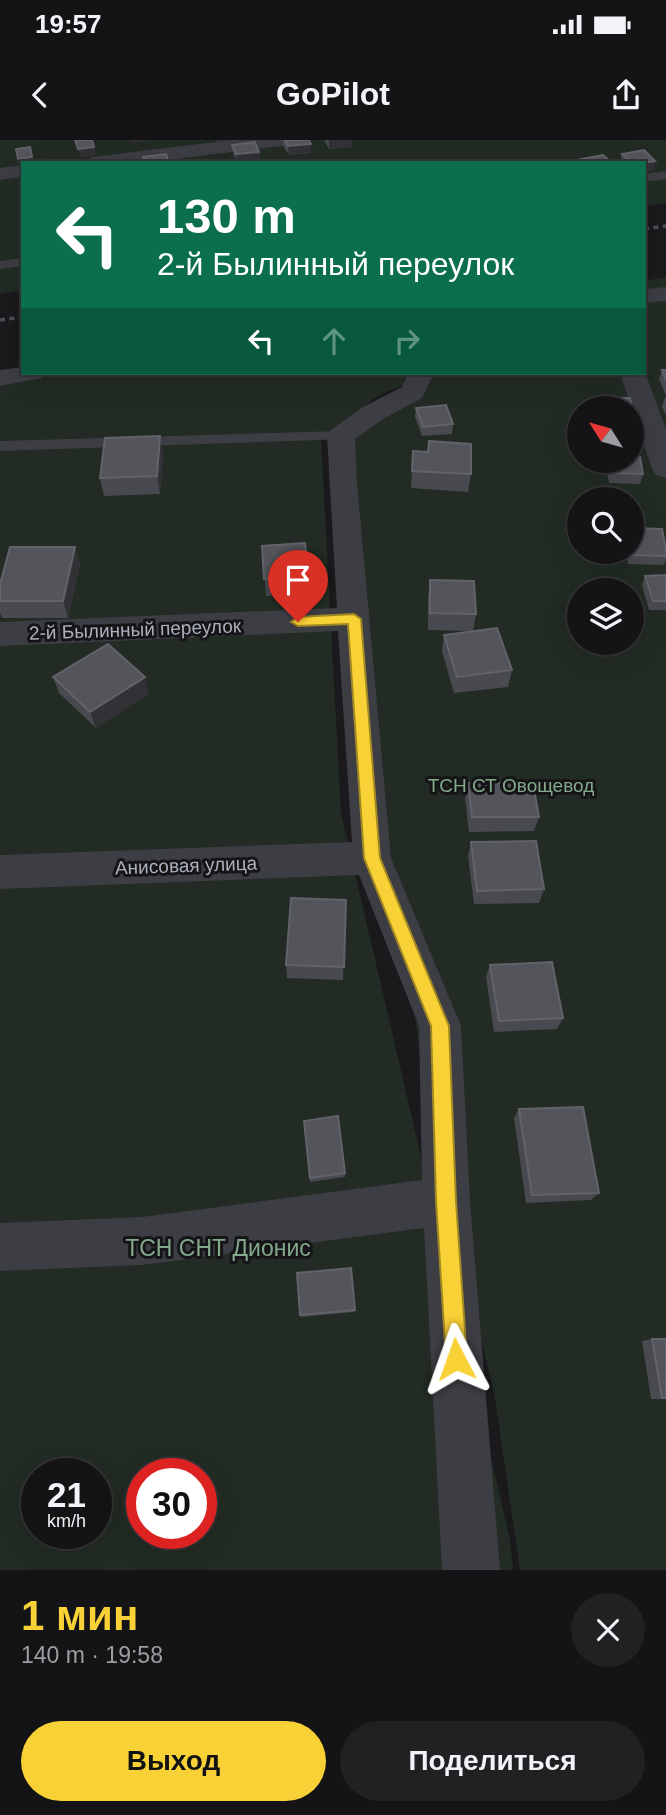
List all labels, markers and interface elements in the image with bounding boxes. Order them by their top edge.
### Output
text: 19:57 [35,9,102,39]
icon: back [21,76,59,114]
text: GoPilot [276,76,390,112]
icon: share [607,76,645,114]
icon: left [42,189,133,280]
text: 130 m [157,189,296,243]
text: 2-й Былинный переулок [157,246,514,282]
icon: left [242,322,280,360]
icon: ahead [315,322,353,360]
icon: right [388,322,426,360]
north arrow [567,396,644,472]
map controls [567,396,644,655]
button: search [567,487,644,564]
pin [268,550,328,622]
icon: arrive [279,561,317,599]
button: layers [567,578,644,655]
street label: 2-й Былинный переулок [29,615,242,644]
park label: ТСН СТ Овощевод [428,775,594,796]
street label: Анисовая улица [115,853,258,878]
park label: ТСН СНТ Дионис [125,1235,311,1261]
position arrow [419,1322,493,1396]
speed limit sign: 30 [126,1458,217,1549]
text: 21 [47,1475,86,1514]
text: km/h [47,1511,86,1531]
text: 1 мин [21,1592,138,1639]
button: close [571,1593,645,1667]
text: 140 m · 19:58 [21,1642,163,1668]
button: Выход [21,1721,326,1801]
button: Поделиться [340,1721,645,1801]

